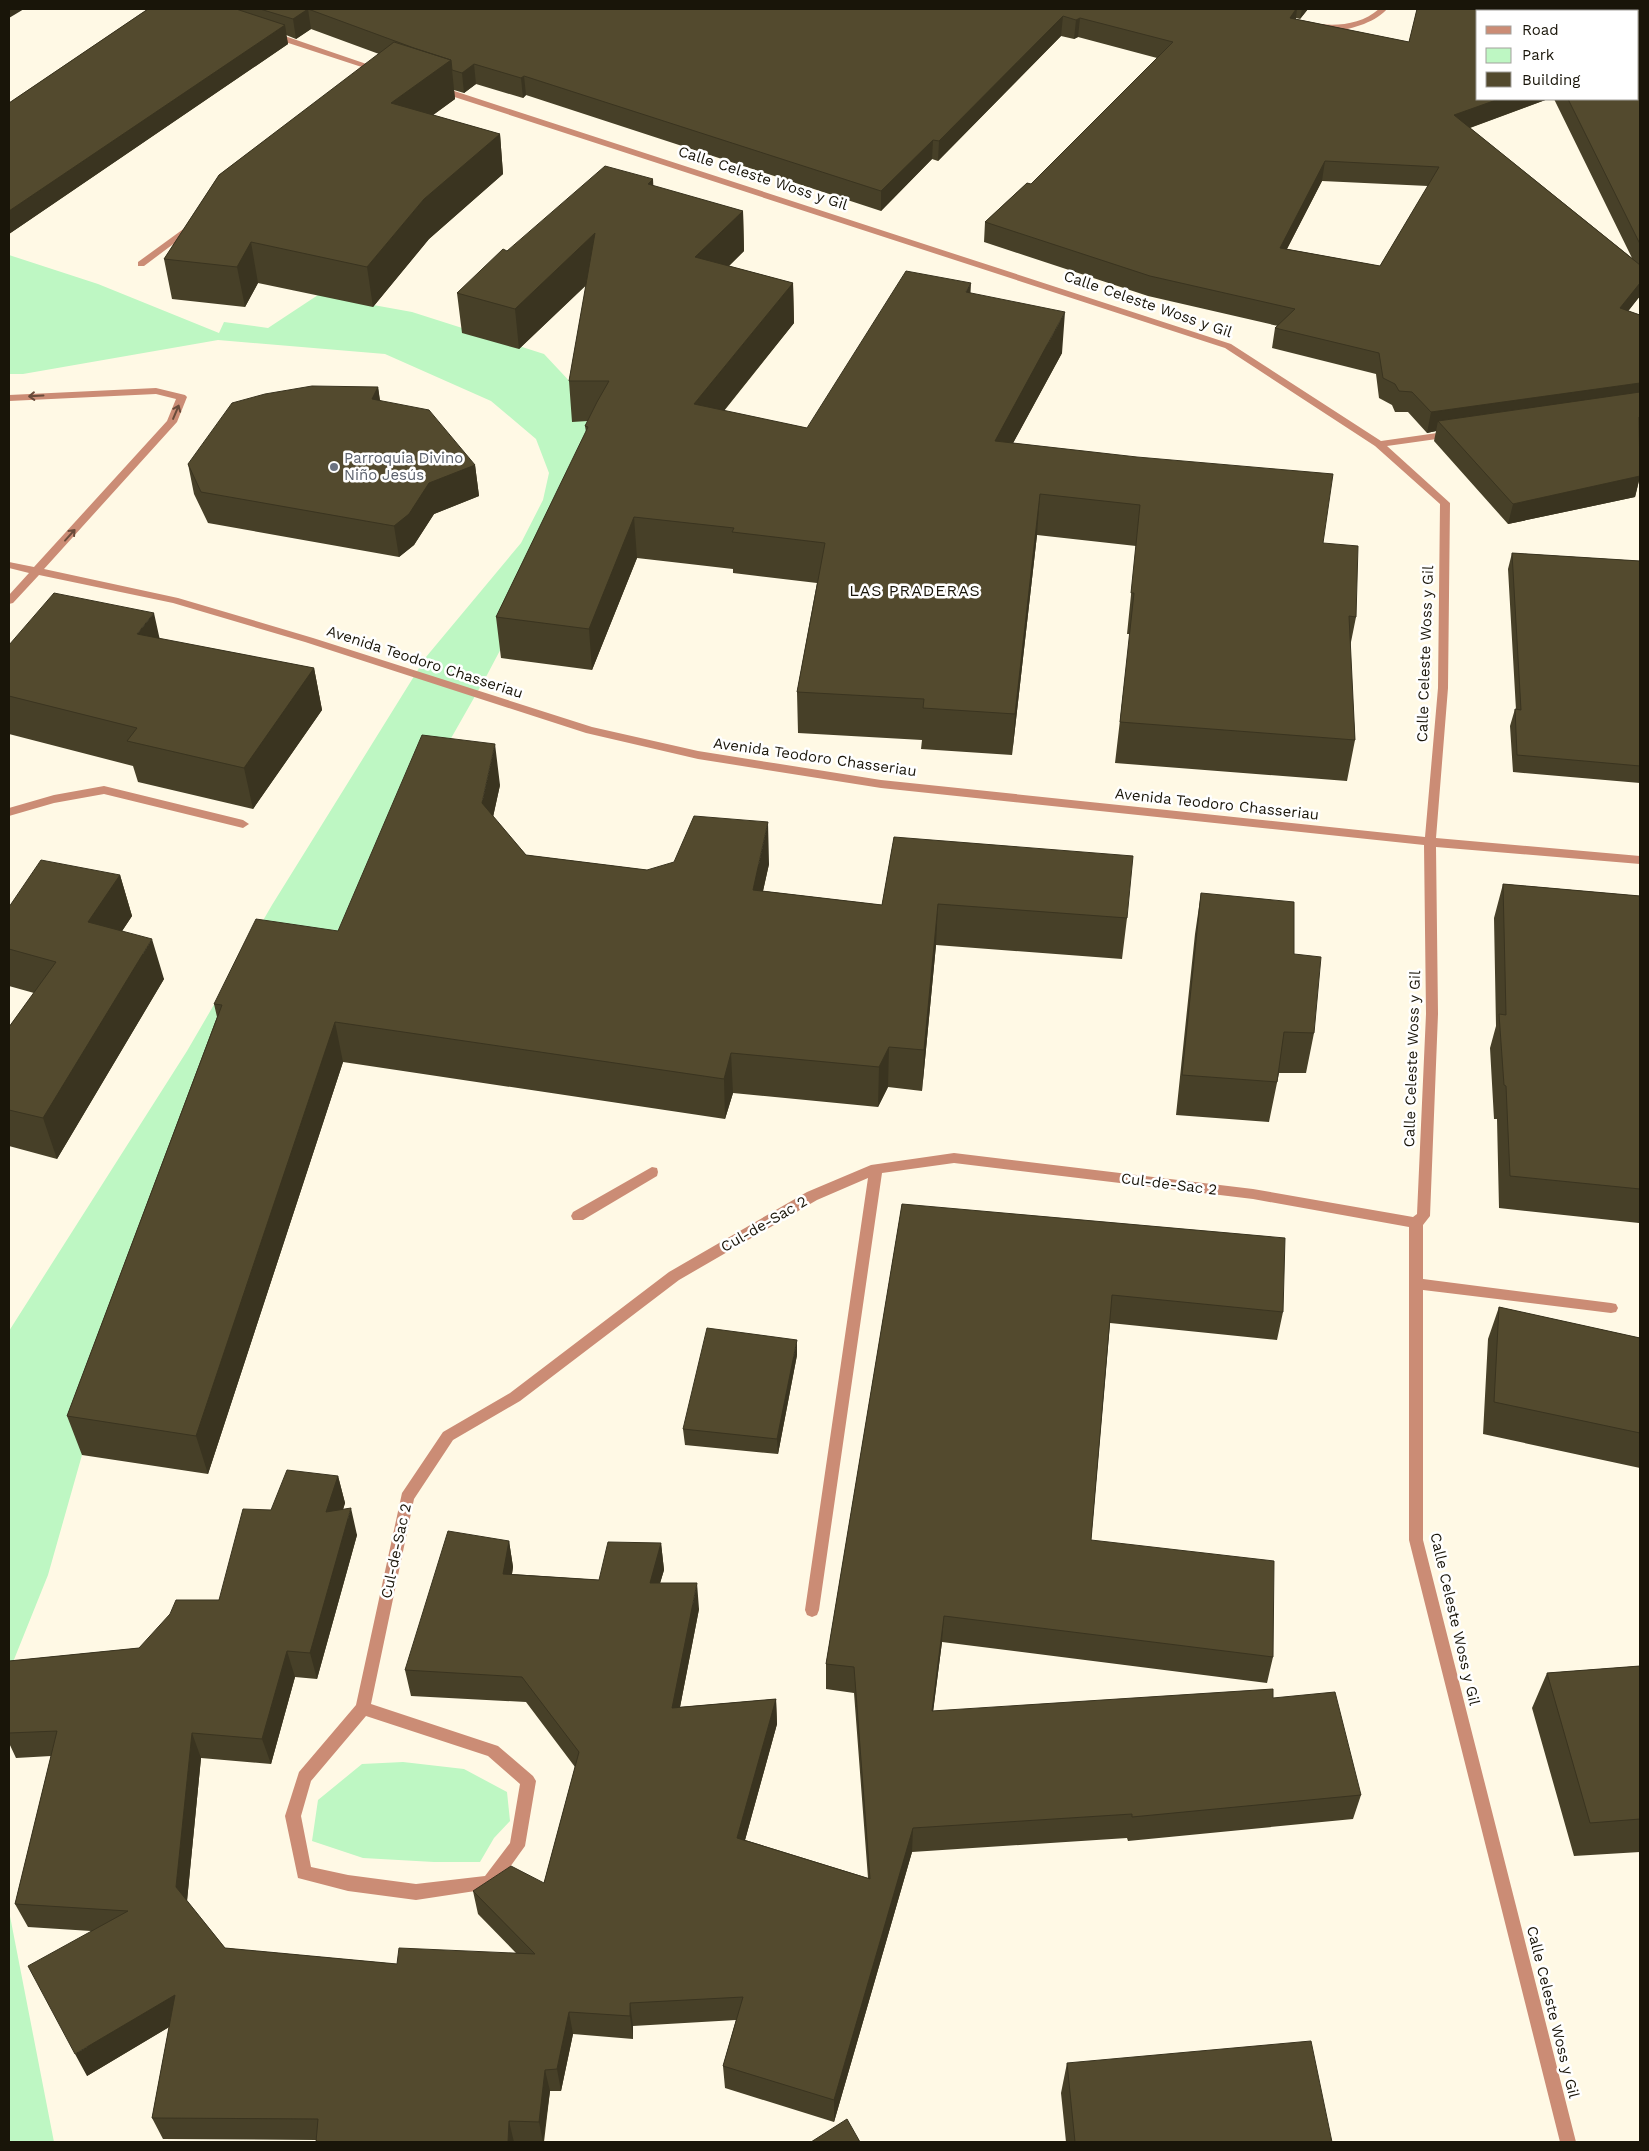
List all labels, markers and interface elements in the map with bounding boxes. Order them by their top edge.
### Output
legend [1476,10,1639,100]
text: Road [1522,21,1559,39]
text: Park [1522,46,1555,64]
text: Building [1522,71,1580,89]
street label: Calle Celeste Woss y Gil [676,142,850,214]
street label: Calle Celeste Woss y Gil [1061,267,1235,341]
one-way arrow [29,391,45,400]
one-way arrow [171,405,181,420]
place label: Parroquia Divino Niño Jesús [344,449,463,484]
marker: Parroquia Divino Niño Jesús [328,461,340,473]
one-way arrow [64,529,76,542]
street label: Calle Celeste Woss y Gil [1413,565,1437,743]
district label: LAS PRADERAS [849,581,981,600]
street label: Avenida Teodoro Chasseriau [325,622,525,702]
street label: Avenida Teodoro Chasseriau [712,734,918,780]
street label: Avenida Teodoro Chasseriau [1114,784,1320,824]
street label: Calle Celeste Woss y Gil [1400,970,1424,1148]
street label: Cul-de-Sac 2 [1120,1169,1218,1199]
street label: Cul-de-Sac 2 [718,1192,810,1256]
street label: Cul-de-Sac 2 [377,1502,415,1600]
street label: Calle Celeste Woss y Gil [1426,1531,1484,1708]
street label: Calle Celeste Woss y Gil [1523,1924,1583,2100]

